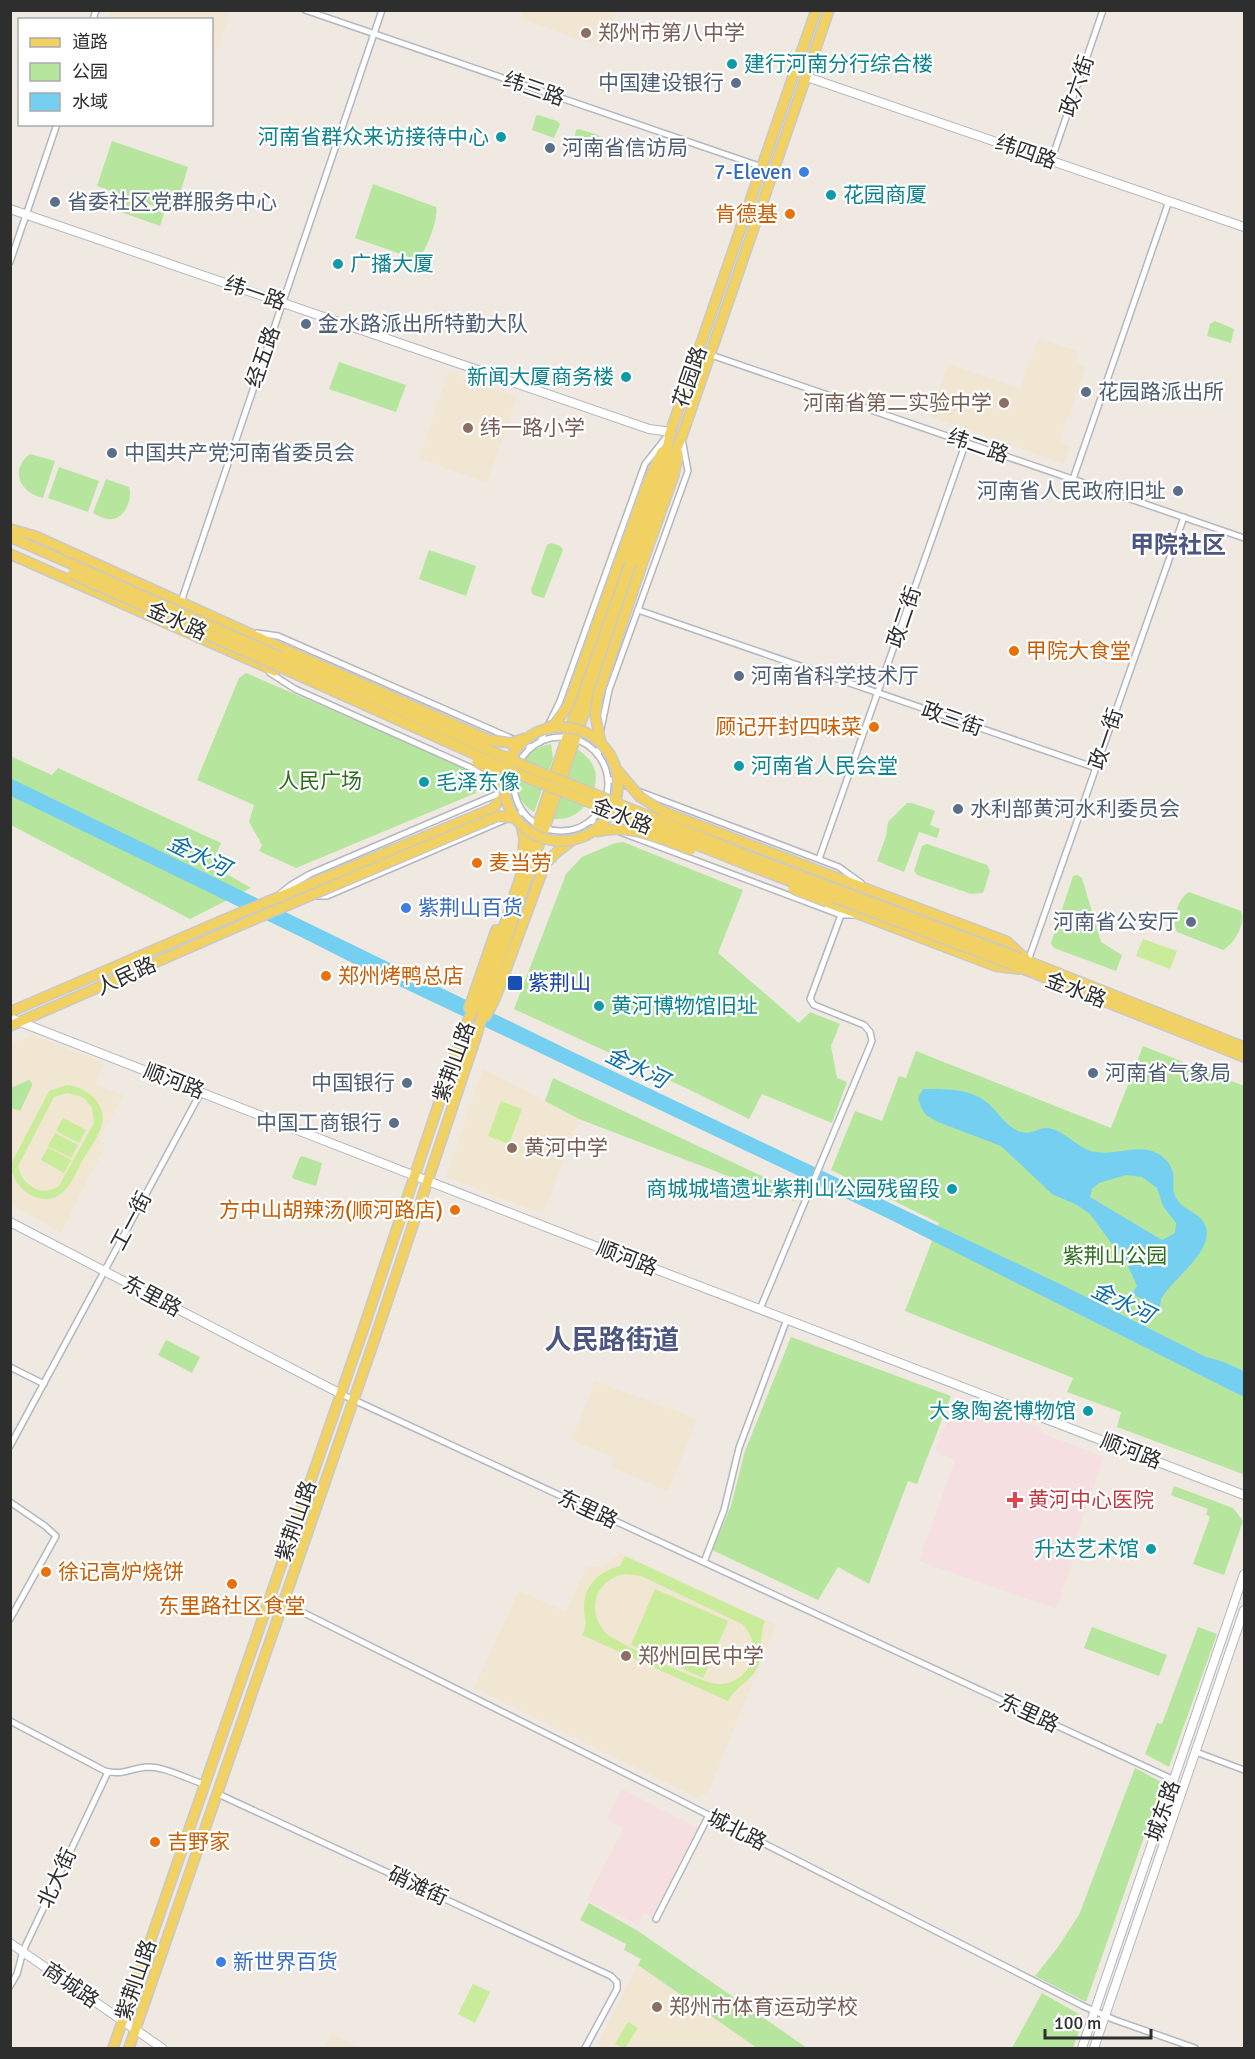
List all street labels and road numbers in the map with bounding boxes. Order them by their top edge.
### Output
street label: 政六街 [1054,52,1100,120]
street label: 纬三路 [500,66,568,112]
street label: 纬四路 [992,129,1060,175]
street label: 纬一路 [221,270,289,316]
street label: 经五路 [240,323,286,391]
street label: 花园路 [667,343,713,411]
street label: 纬二路 [944,423,1012,469]
street label: 政二街 [881,583,927,651]
street label: 金水路 [143,596,211,646]
street label: 政三街 [918,696,986,742]
street label: 政一街 [1083,705,1129,773]
street label: 金水路 [588,792,656,840]
street label: 人民路 [92,951,160,1001]
street label: 金水路 [1042,967,1110,1013]
street label: 紫荆山路 [427,1018,481,1106]
street label: 顺河路 [140,1058,208,1104]
street label: 工一街 [105,1187,157,1255]
street label: 顺河路 [593,1235,661,1281]
street label: 东里路 [118,1270,186,1322]
street label: 顺河路 [1097,1428,1165,1474]
street label: 紫荆山路 [270,1477,322,1565]
street label: 东里路 [554,1484,622,1534]
street label: 东里路 [995,1688,1063,1738]
street label: 城东路 [1140,1777,1186,1845]
street label: 城北路 [703,1804,771,1856]
street label: 北大街 [32,1844,82,1912]
street label: 硝滩街 [384,1861,452,1911]
street label: 紫荆山路 [110,1936,162,2024]
street label: 商城路 [38,1956,104,2014]

